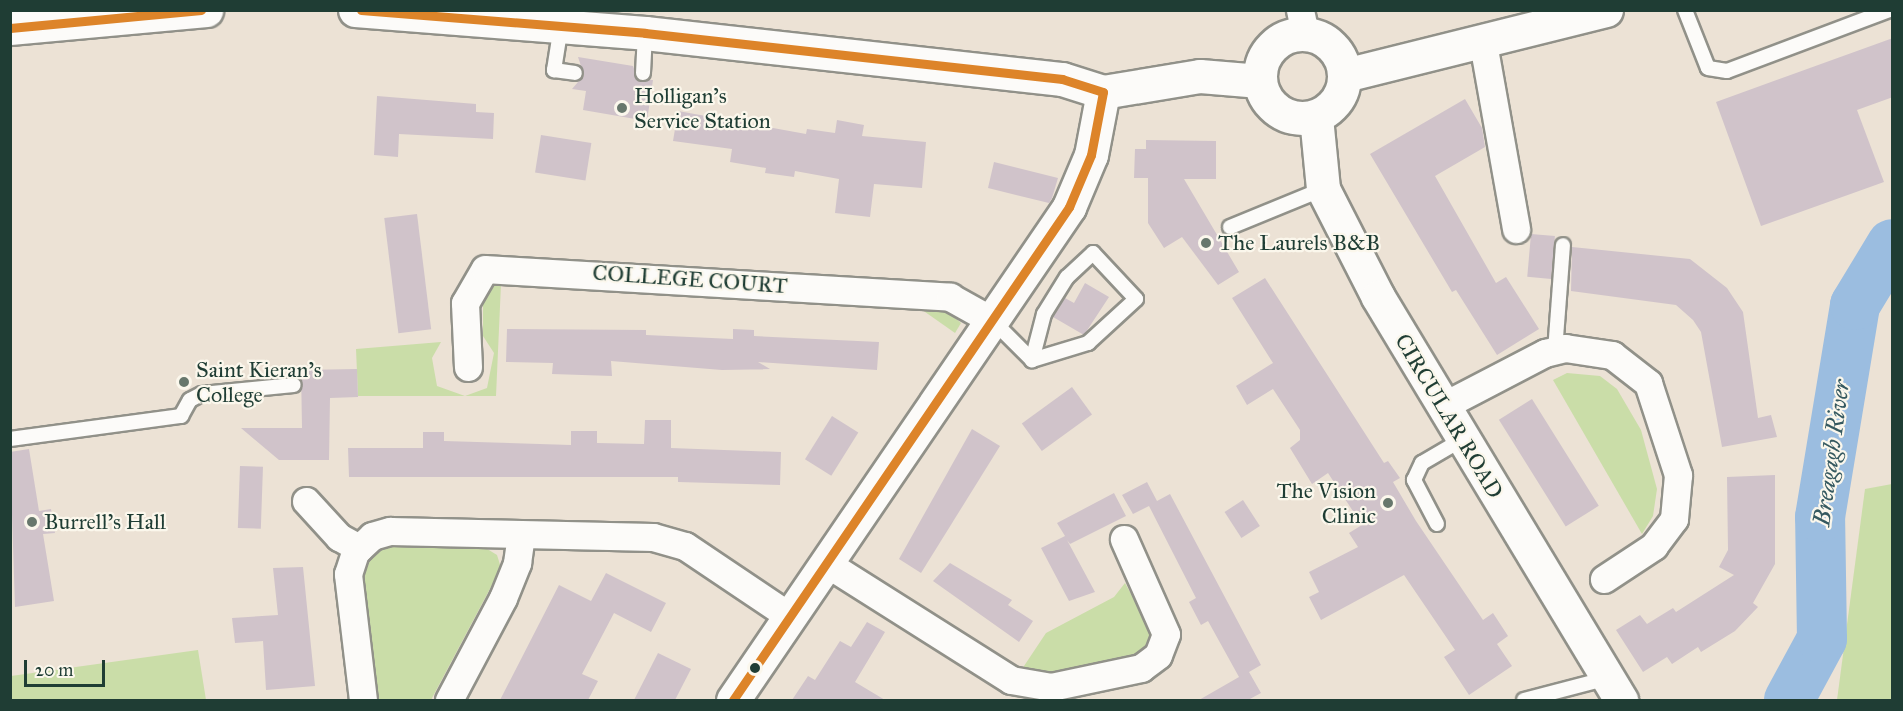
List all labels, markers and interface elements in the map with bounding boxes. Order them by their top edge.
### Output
place label: Holligan's Service Station [634,82,771,134]
marker: Holligan's Service Station [615,101,629,115]
place label: The Laurels B&B [1218,230,1380,256]
marker: The Laurels B&B [1199,236,1213,250]
street label: COLLEGE COURT [592,259,788,299]
street label: CIRCULAR ROAD [1389,329,1509,503]
place label: Saint Kieran's College [196,356,322,408]
marker: Saint Kieran's College [177,375,191,389]
water label: Breagagh River [1807,378,1857,528]
place label: The Vision Clinic [1276,477,1376,528]
marker: The Vision Clinic [1381,496,1395,510]
place label: Burrell's Hall [44,509,166,535]
marker: Burrell's Hall [25,515,39,529]
scale bar [27,648,108,686]
text: 20 m [35,659,73,681]
unlabelled marker [749,662,761,674]

